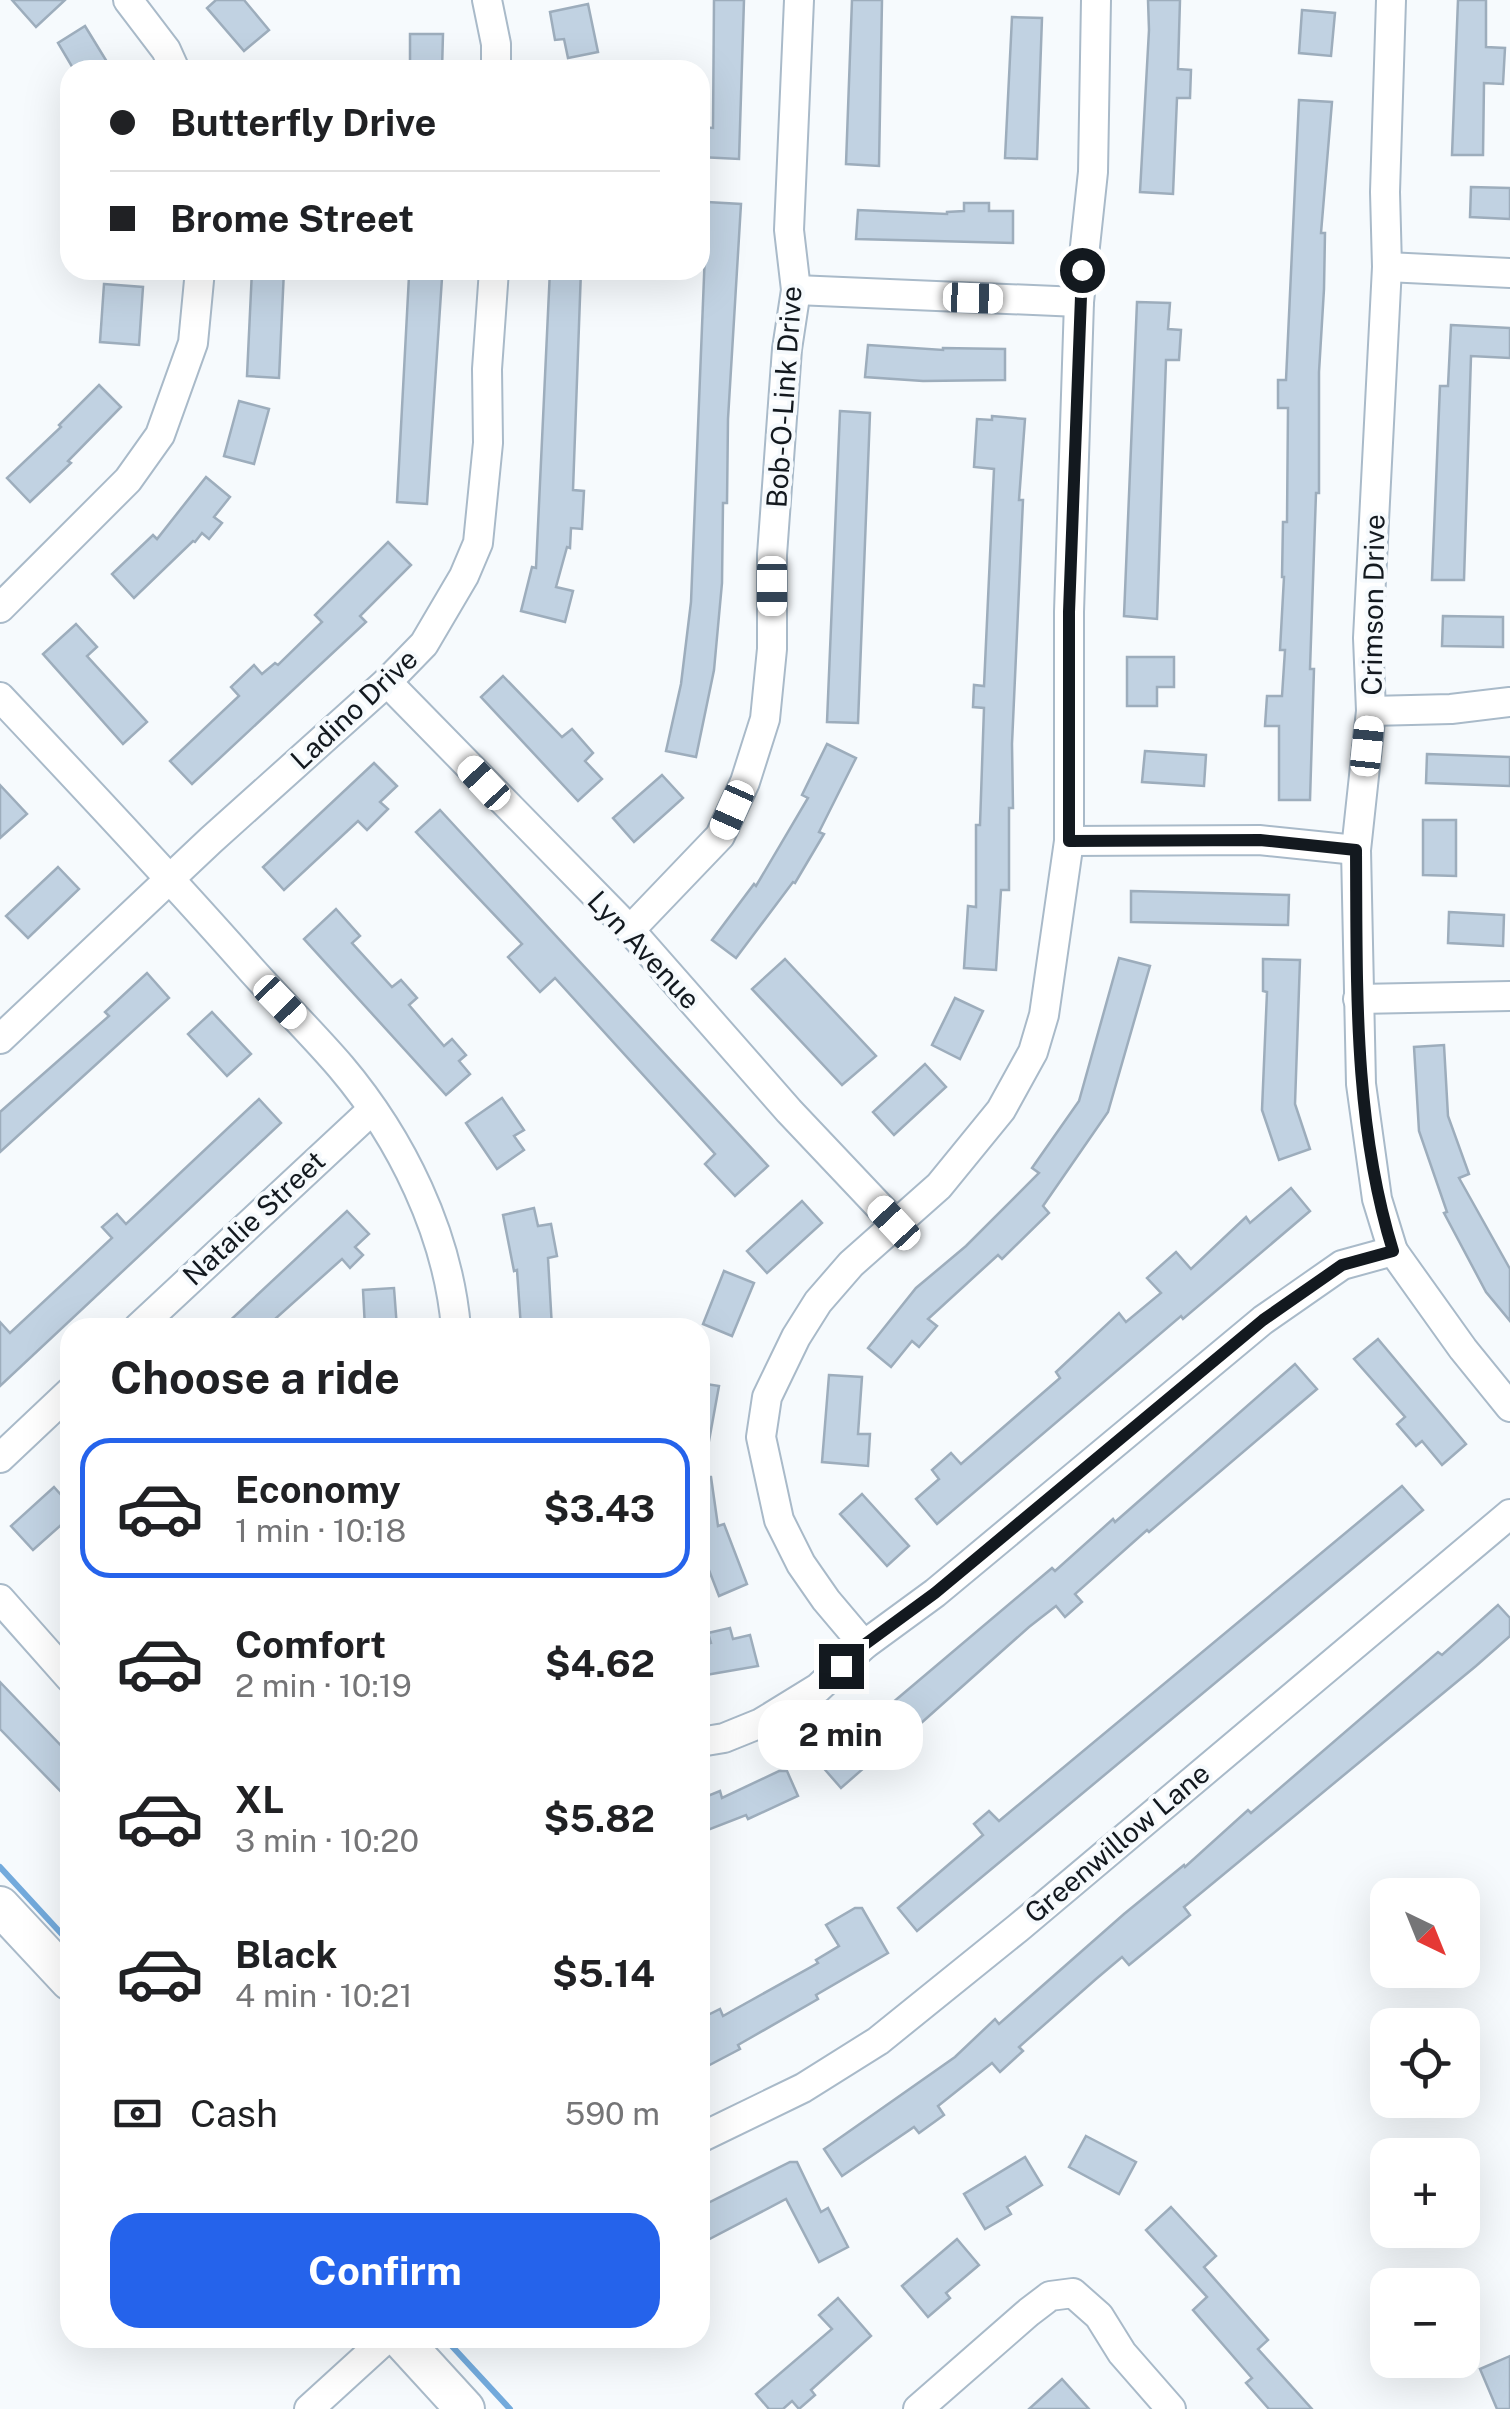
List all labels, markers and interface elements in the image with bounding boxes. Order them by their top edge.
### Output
text: Butterfly Drive [170,100,436,145]
text: Brome Street [170,196,414,241]
route start [1060,248,1105,293]
car [942,282,1004,314]
street label: Bob-O-Link Drive [759,285,808,509]
street label: Crimson Drive [1354,514,1391,696]
car [757,556,787,616]
street label: Ladino Drive [284,642,424,776]
car [1349,715,1385,777]
car [453,751,515,815]
car [706,776,758,844]
street label: Lyn Avenue [581,884,707,1015]
car [248,970,312,1034]
street label: Natalie Street [176,1144,331,1292]
car [863,1191,925,1255]
text: Choose a ride [110,1351,400,1404]
icon: car [115,1463,205,1553]
text: Economy [235,1467,401,1512]
text: $3.43 [544,1486,655,1531]
text: 1 min · 10:18 [235,1512,406,1549]
icon: car [115,1618,205,1708]
text: Comfort [235,1622,386,1667]
text: $4.62 [545,1641,655,1686]
route end [819,1644,864,1689]
text: 2 min · 10:19 [235,1667,412,1704]
callout: 2 min [758,1701,924,1771]
text: 2 min [799,1716,882,1753]
street label: Greenwillow Lane [1018,1756,1216,1929]
icon: car [115,1773,205,1863]
text: XL [235,1777,284,1822]
text: $5.82 [544,1796,655,1841]
text: 3 min · 10:20 [235,1822,419,1859]
north arrow [1370,1878,1480,1988]
map controls [1370,1878,1480,2378]
icon: car [115,1928,205,2018]
text: Black [235,1932,338,1977]
text: $5.14 [552,1951,655,1996]
text: 4 min · 10:21 [235,1977,412,2014]
button: locate [1370,2008,1480,2118]
icon: cash [110,2086,165,2141]
text: Cash [190,2091,278,2136]
text: 590 m [565,2095,660,2132]
button: + [1370,2138,1480,2248]
button: Confirm [110,2213,660,2328]
button: − [1370,2268,1480,2378]

